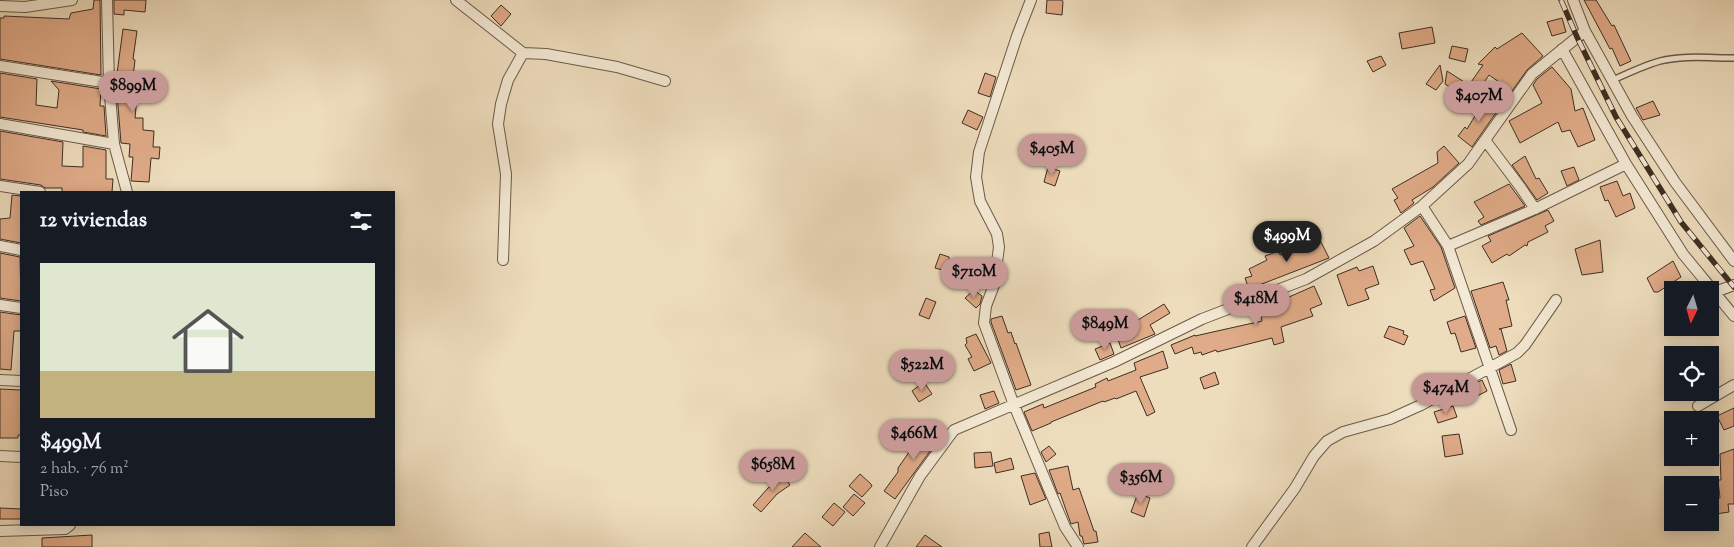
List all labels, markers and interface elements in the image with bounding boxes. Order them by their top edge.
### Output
pin: $899M [98,70,168,113]
text: $899M [110,75,156,98]
pin: $407M [1444,80,1514,123]
text: $407M [1455,85,1503,108]
pin: $405M [1017,134,1087,176]
text: $405M [1029,138,1075,161]
text: 12 viviendas [40,206,147,236]
icon: filters [347,207,375,235]
pin: $499M [1252,220,1322,263]
text: $499M [1264,225,1310,248]
pin: $710M [939,256,1009,299]
text: $710M [952,261,996,284]
north arrow [1664,281,1719,336]
map controls [1664,281,1719,531]
pin: $418M [1221,284,1291,326]
text: $418M [1234,288,1278,311]
icon: home [163,296,253,386]
pin: $849M [1070,308,1140,351]
text: $849M [1082,313,1128,336]
button: locate [1664,346,1719,401]
pin: $522M [887,350,957,392]
text: $522M [900,354,944,377]
pin: $474M [1411,372,1481,415]
text: $474M [1423,377,1469,400]
button: + [1664,411,1719,466]
pin: $466M [879,418,949,461]
text: $466M [890,423,938,446]
text: $499M [40,428,101,458]
pin: $658M [738,450,808,492]
text: $658M [751,454,795,477]
text: 2 hab. · 76 m² [40,458,129,481]
pin: $356M [1106,462,1176,505]
text: $356M [1119,467,1163,490]
button: − [1664,476,1719,531]
text: Piso [40,481,68,504]

